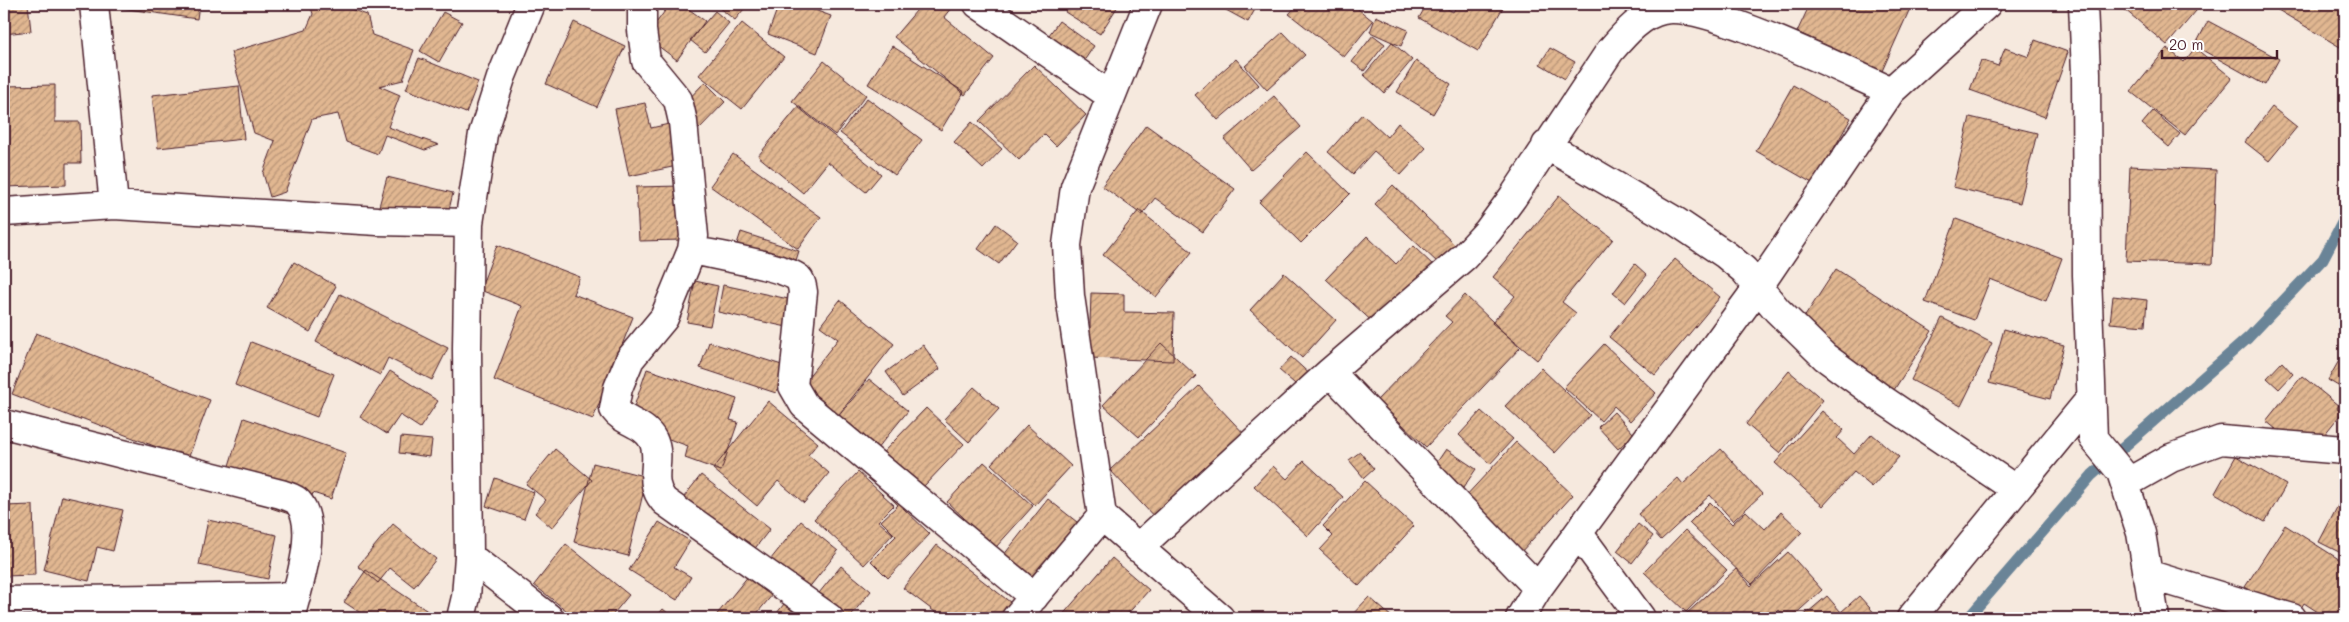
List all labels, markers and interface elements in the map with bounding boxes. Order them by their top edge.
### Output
scale bar [2162,28,2276,60]
text: 20 m [2169,34,2203,54]

